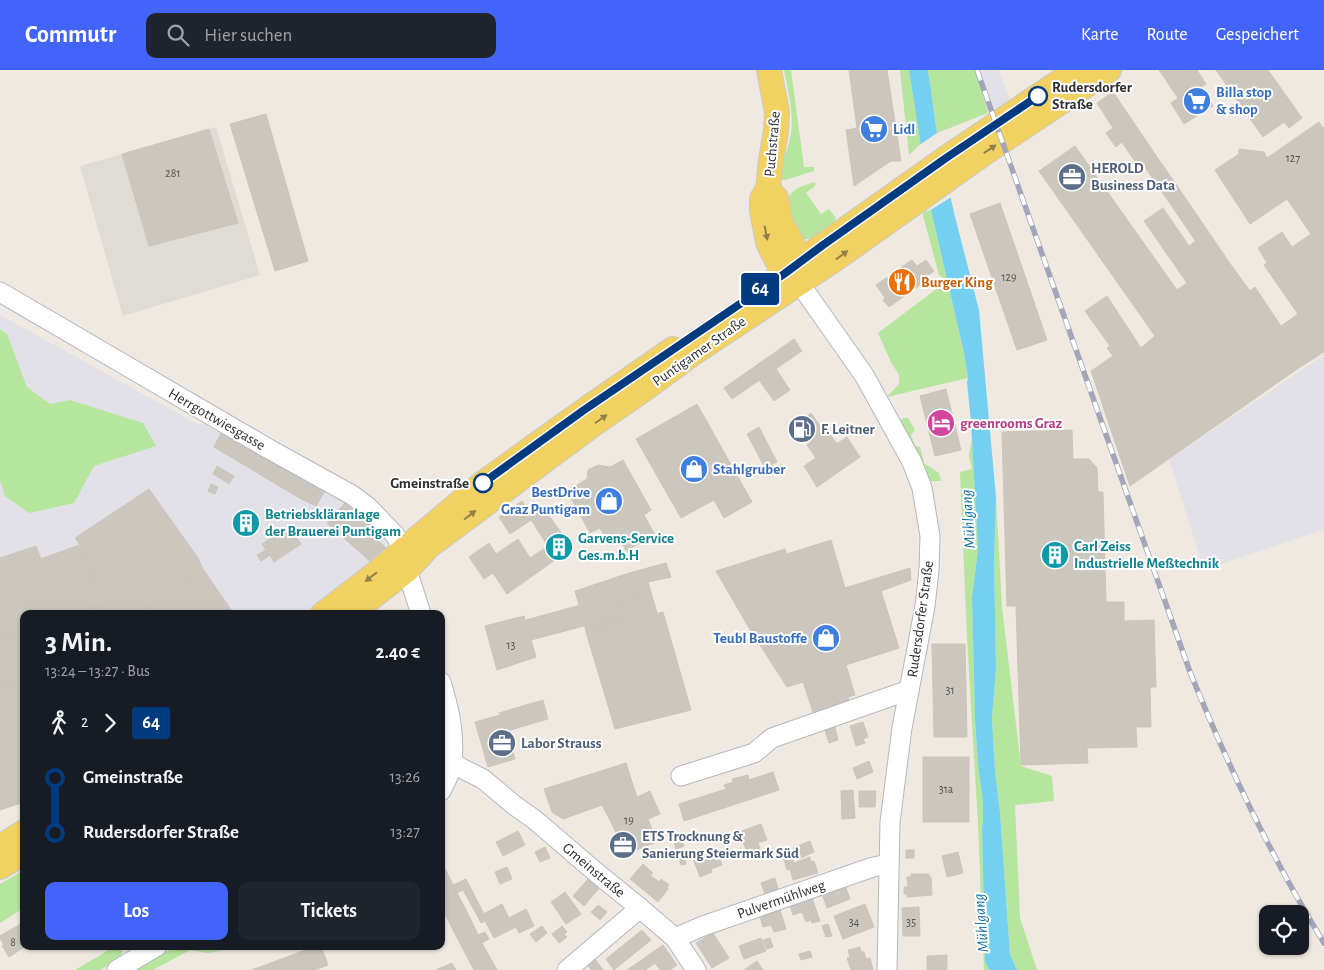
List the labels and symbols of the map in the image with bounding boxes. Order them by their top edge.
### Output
place label: Rudersdorfer Straße [1052,80,1133,112]
place label: Billa stop & shop [1216,85,1272,117]
marker: Rudersdorfer Straße [1028,86,1048,106]
supermarket icon: Billa stop & shop [1182,86,1212,116]
street label: Puchstraße [762,110,783,178]
supermarket icon: Lidl [859,114,889,144]
place label: Lidl [893,122,915,137]
one-way arrow [984,144,997,154]
house number: 127 [1286,152,1300,164]
place label: HEROLD Business Data [1091,161,1175,193]
office icon: HEROLD Business Data [1057,162,1087,192]
house number: 281 [165,167,181,179]
one-way arrow [762,225,770,240]
one-way arrow [835,250,849,260]
restaurant icon: Burger King [887,267,917,297]
house number: 129 [1001,271,1017,283]
line badge: 64 [738,273,782,305]
place label: Burger King [921,275,993,290]
street label: Puntigamer Straße [650,314,749,389]
street label: Herrgottwiesgasse [166,386,268,453]
hotel icon: greenrooms Graz [926,408,956,438]
one-way arrow [594,414,608,424]
fuel station icon: F. Leitner [787,414,817,444]
place label: greenrooms Graz [960,416,1062,431]
place label: F. Leitner [821,422,875,437]
shop icon: Stahlgruber [679,454,709,484]
place label: Stahlgruber [713,462,786,477]
marker: Gmeinstraße [473,473,493,493]
place label: Gmeinstraße [390,476,469,491]
place label: BestDrive Graz Puntigam [501,485,590,517]
shop icon: BestDrive Graz Puntigam [594,486,624,516]
water label: Mühlgang [958,489,978,549]
place label: Betriebskläranlage der Brauerei Puntigam [265,507,401,539]
building icon: Betriebskläranlage der Brauerei Puntigam [231,508,261,538]
one-way arrow [463,510,476,521]
place label: Garvens-Service Ges.m.b.H [578,531,674,563]
building icon: Garvens-Service Ges.m.b.H [544,532,574,562]
place label: Carl Zeiss Industrielle Meßtechnik [1074,539,1220,571]
building icon: Carl Zeiss Industrielle Meßtechnik [1040,540,1070,570]
street label: Rudersdorfer Straße [905,560,936,678]
one-way arrow [364,572,377,583]
shop icon: Teubl Baustoffe [811,623,841,653]
place label: Teubl Baustoffe [713,631,807,646]
house number: 13 [506,639,516,651]
house number: 31 [945,684,955,696]
office icon: Labor Strauss [487,728,517,758]
place label: Labor Strauss [521,736,602,751]
house number: 31a [939,783,954,795]
house number: 19 [624,814,634,826]
place label: ETS Trocknung & Sanierung Steiermark Süd [642,829,799,861]
office icon: ETS Trocknung & Sanierung Steiermark Süd [608,830,638,860]
street label: Gmeinstraße [560,840,628,901]
street label: Pulvermühlweg [735,877,828,922]
water label: Mühlgang [970,893,992,953]
house number: 34 [849,916,860,928]
house number: 35 [906,916,916,928]
house number: 8 [10,936,16,948]

